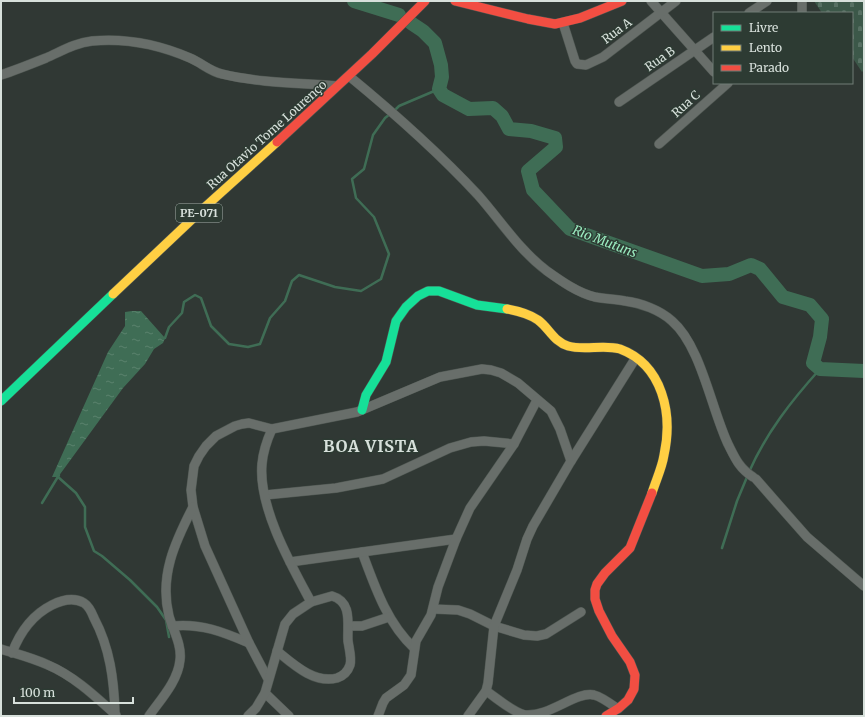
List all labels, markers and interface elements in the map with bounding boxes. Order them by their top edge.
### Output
legend [713,12,853,84]
street label: Rua A [599,14,635,47]
text: Livre [749,20,778,35]
text: Lento [749,40,782,55]
street label: Rua B [642,43,678,74]
text: Parado [749,60,789,75]
street label: Rua Otavio Tome Lourenço [204,77,330,192]
street label: Rua C [668,87,703,120]
road number: PE-071 [176,204,222,222]
water label: Rio Mutuns [570,221,640,262]
district label: BOA VISTA [323,436,419,456]
scale bar [14,679,133,705]
text: 100 m [20,685,55,700]

